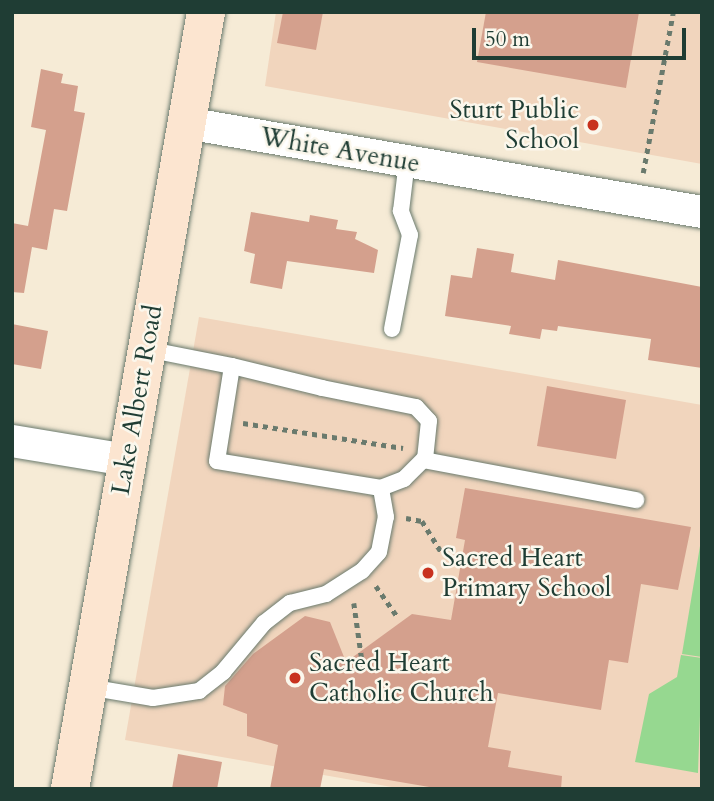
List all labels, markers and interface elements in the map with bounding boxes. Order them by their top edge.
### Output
scale bar [476,14,690,58]
text: 50 m [485,25,530,54]
place label: Sturt Public School [449,94,579,156]
marker: Sturt Public School [585,117,601,133]
street label: White Avenue [258,121,422,179]
street label: Lake Albert Road [105,303,169,497]
place label: Sacred Heart Primary School [442,542,611,604]
marker: Sacred Heart Primary School [420,565,436,581]
place label: Sacred Heart Catholic Church [309,647,493,708]
marker: Sacred Heart Catholic Church [287,670,303,686]

